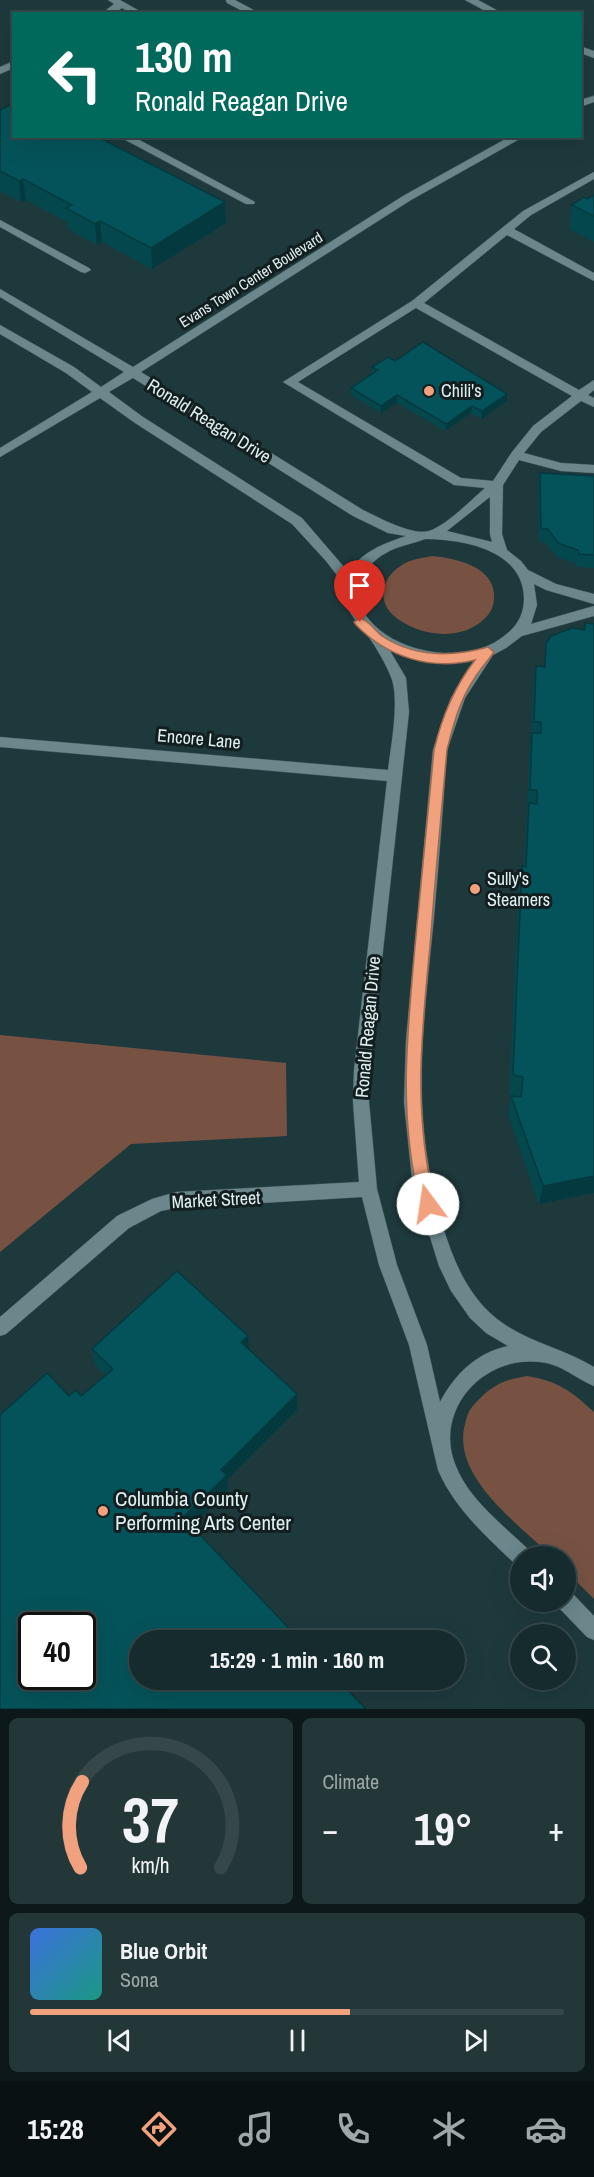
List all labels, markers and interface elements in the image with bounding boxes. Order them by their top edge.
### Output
text: 130 m [135,29,233,85]
icon: left [36,36,114,114]
text: Ronald Reagan Drive [135,83,348,119]
street label: Evans Town Center Boulevard [175,227,326,332]
street label: Ronald Reagan Drive [142,372,276,469]
place label: Chili's [441,378,482,403]
marker: Chili's [422,384,436,398]
pin [334,560,385,622]
icon: arrive [343,569,376,602]
street label: Encore Lane [156,722,242,755]
place label: Sully's Steamers [487,866,550,912]
marker: Sully's Steamers [468,882,482,896]
street label: Ronald Reagan Drive [349,955,386,1099]
position arrow [396,1172,460,1236]
street label: Market Street [171,1185,261,1214]
place label: Columbia County Performing Arts Center [115,1484,291,1537]
marker: Columbia County Performing Arts Center [96,1504,110,1518]
map controls [510,1546,576,1690]
button: sound [510,1546,576,1612]
speed limit sign: 40 [18,1612,96,1690]
button: search [510,1624,576,1690]
text: 15:29 · 1 min · 160 m [210,1645,384,1675]
text: Climate [323,1768,379,1795]
text: 37 [122,1777,179,1861]
text: 19° [414,1798,473,1859]
text: − [323,1807,338,1851]
text: + [548,1807,564,1851]
text: km/h [132,1851,170,1880]
text: Blue Orbit [120,1936,207,1966]
text: Sona [120,1966,158,1993]
icon: previous [103,2024,136,2057]
icon: pause [281,2024,314,2057]
icon: next [459,2024,492,2057]
icon: directions [138,2108,180,2150]
icon: music [235,2108,277,2150]
icon: phone [332,2108,374,2150]
icon: climate [428,2108,470,2150]
icon: car [525,2108,567,2150]
text: 15:28 [27,2111,84,2147]

